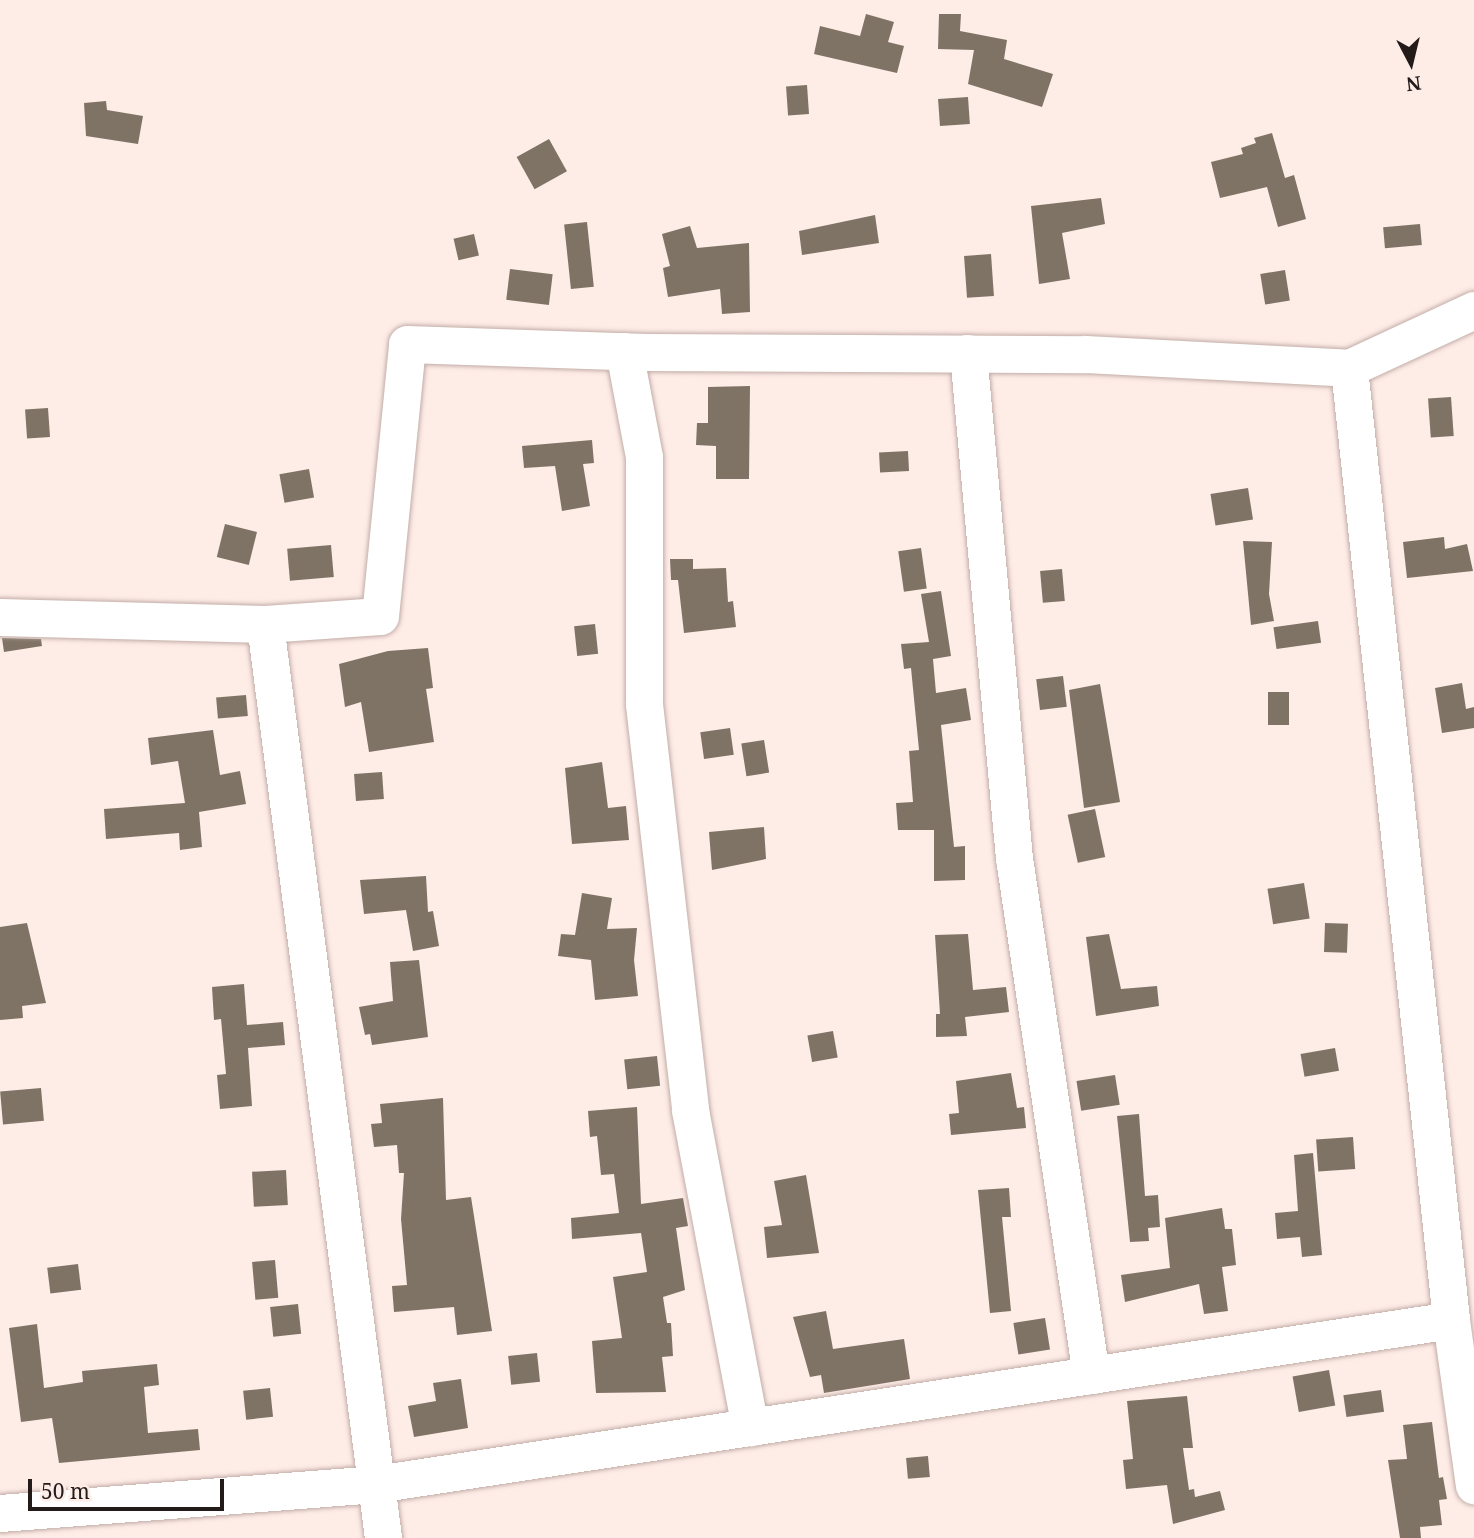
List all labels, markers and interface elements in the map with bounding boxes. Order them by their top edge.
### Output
north arrow [1376,28,1446,98]
text: N [1405,70,1423,98]
scale bar [32,1464,228,1508]
text: 50 m [41,1477,90,1505]

